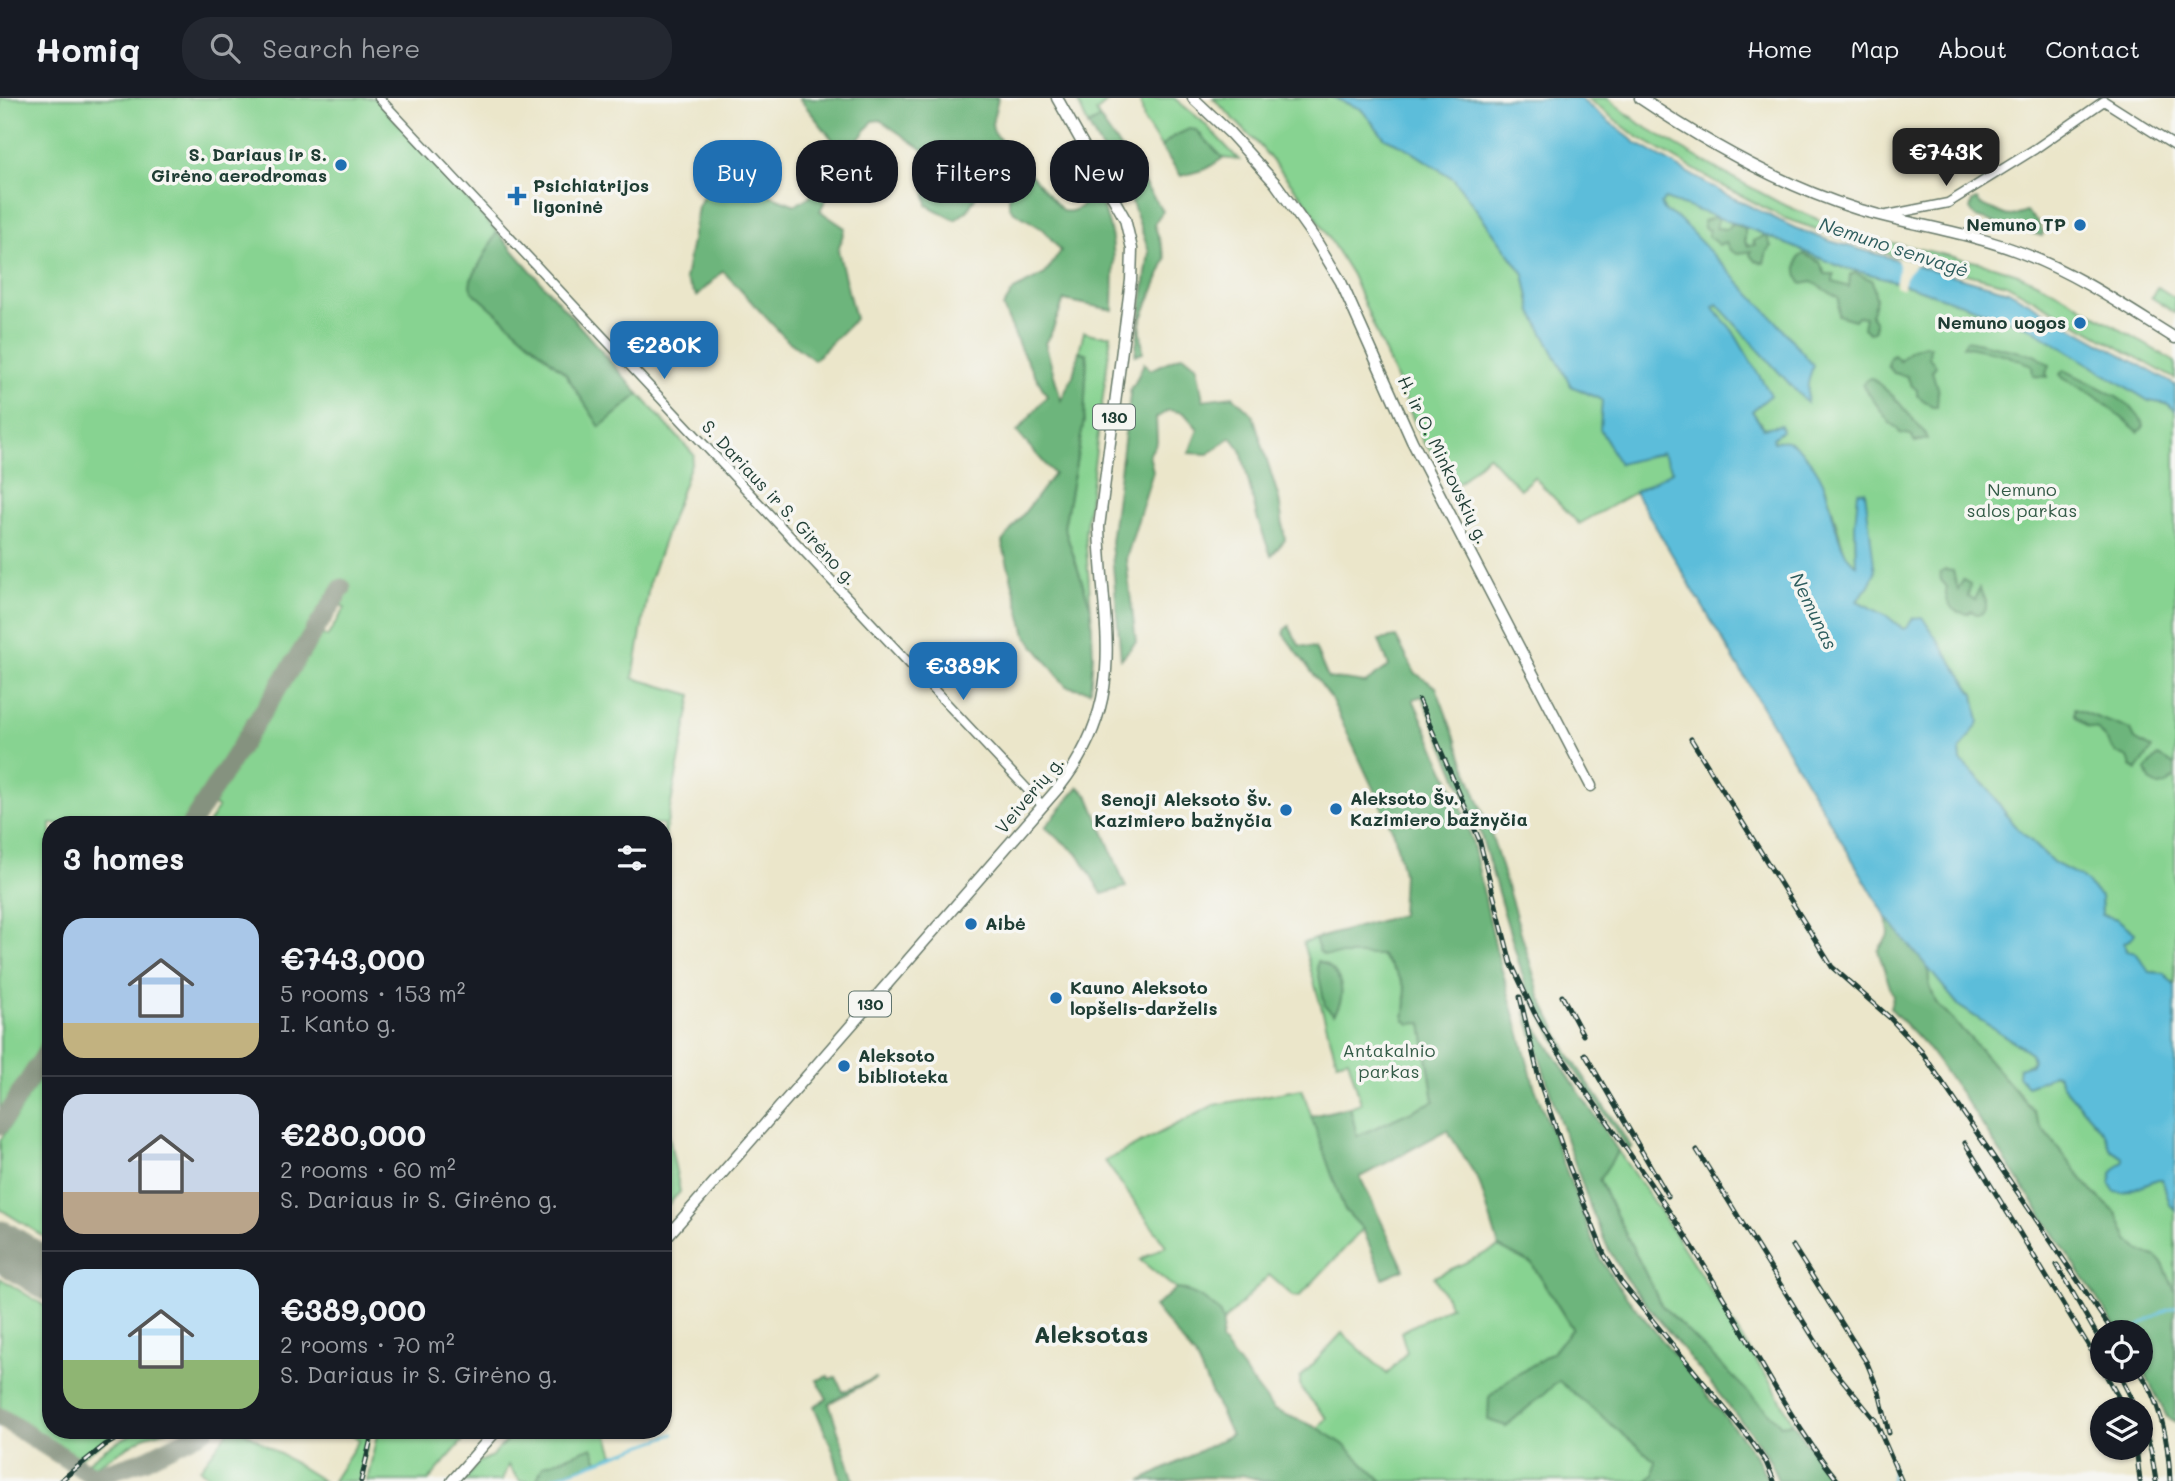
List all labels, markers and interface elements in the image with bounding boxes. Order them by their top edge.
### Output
search box [182,17,672,80]
text: Homiq [35,27,140,70]
icon: search [206,29,244,67]
text: Search here [262,31,420,65]
text: Home [1747,33,1812,64]
text: Map [1850,33,1899,64]
text: About [1937,33,2007,64]
text: Contact [2045,33,2140,64]
pin: €743K [1897,129,1995,188]
text: €743K [1909,136,1983,166]
chip: Buy [693,140,782,203]
chip: Rent [796,140,898,203]
chip: Filters [912,140,1036,203]
chip: New [1050,140,1149,203]
place label: S. Dariaus ir S. Girėno aerodromas [151,142,327,187]
marker: S. Dariaus ir S. Girėno aerodromas [333,157,349,173]
place label: Psichiatrijos ligoninė [533,173,649,218]
marker: Psichiatrijos ligoninė [507,186,527,206]
water label: Nemuno senvagė [1816,211,1972,282]
place label: Nemuno TP [1966,212,2066,236]
marker: Nemuno TP [2072,217,2088,233]
place label: Nemuno uogos [1937,310,2066,334]
marker: Nemuno uogos [2072,315,2088,331]
pin: €280K [615,322,713,381]
text: €280K [626,329,702,359]
street label: H. ir O. Minkovskių g. [1393,371,1495,548]
road number: 130 [1093,404,1135,430]
street label: S. Dariaus ir S. Girėno g. [697,415,863,590]
park label: Nemuno salos parkas [1967,477,2077,522]
water label: Nemunas [1785,568,1844,654]
pin: €389K [914,642,1012,702]
text: €389K [925,650,1001,680]
street label: Veiverių g. [990,750,1069,838]
place label: Aleksoto Šv. Kazimiero bažnyčia [1350,786,1528,831]
place label: Senoji Aleksoto Šv. Kazimiero bažnyčia [1094,787,1272,832]
marker: Aleksoto Šv. Kazimiero bažnyčia [1328,801,1344,817]
marker: Senoji Aleksoto Šv. Kazimiero bažnyčia [1278,802,1294,818]
text: 3 homes [63,838,184,878]
icon: filters [613,839,651,877]
place label: Aibė [985,911,1026,935]
marker: Aibė [963,916,979,932]
text: €743,000 [280,938,425,978]
icon: home [119,946,203,1030]
place label: Kauno Aleksoto lopšelis-darželis [1070,975,1218,1020]
text: 5 rooms · 153 m² [280,978,465,1008]
marker: Kauno Aleksoto lopšelis-darželis [1048,990,1064,1006]
road number: 130 [849,991,891,1016]
text: I. Kanto g. [280,1008,397,1038]
park label: Antakalnio parkas [1342,1038,1436,1083]
place label: Aleksoto biblioteka [858,1043,948,1088]
marker: Aleksoto biblioteka [836,1058,852,1074]
text: €280,000 [280,1114,426,1154]
icon: home [119,1122,203,1206]
text: 2 rooms · 60 m² [280,1154,456,1184]
text: S. Dariaus ir S. Girėno g. [280,1184,558,1214]
text: €389,000 [280,1289,426,1329]
icon: home [119,1297,203,1381]
district label: Aleksotas [1034,1318,1148,1349]
map controls [2090,1320,2153,1460]
button: locate [2090,1320,2153,1383]
text: 2 rooms · 70 m² [280,1329,455,1359]
text: S. Dariaus ir S. Girėno g. [280,1359,558,1389]
button: layers [2090,1397,2153,1460]

